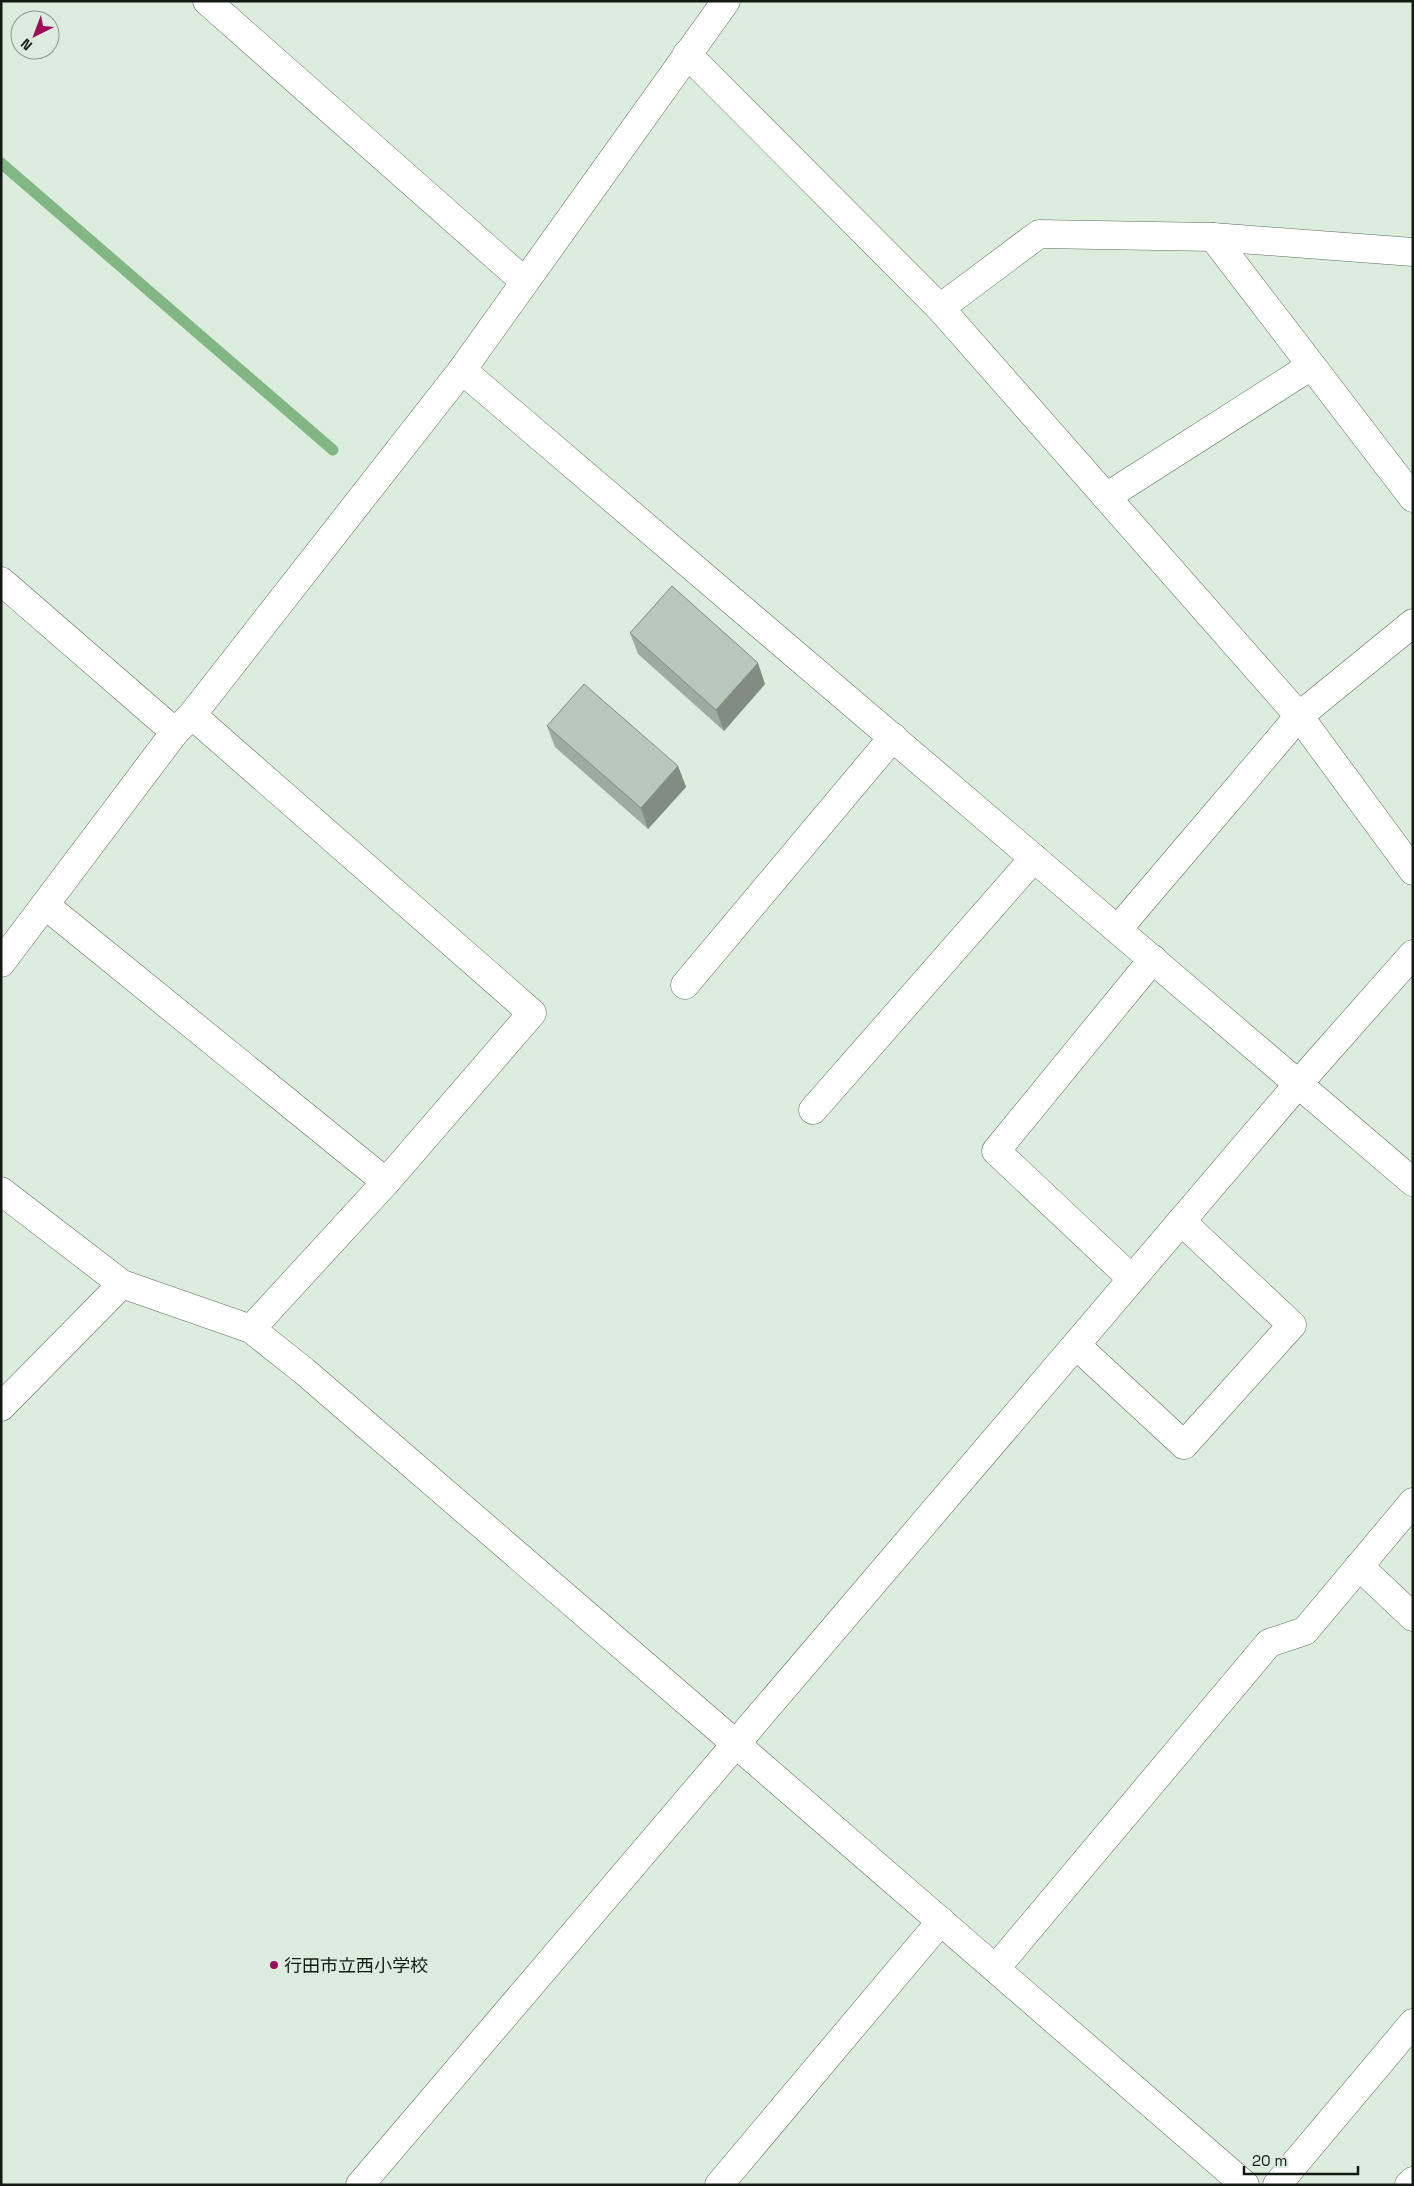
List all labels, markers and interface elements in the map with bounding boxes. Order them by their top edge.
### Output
north arrow [10,10,60,60]
text: N [17,35,36,54]
place label: 行田市立西小学校 [284,1954,428,1977]
marker: 行田市立西小学校 [268,1959,280,1971]
scale bar [1244,2144,1358,2176]
text: 20 m [1252,2151,1287,2170]

